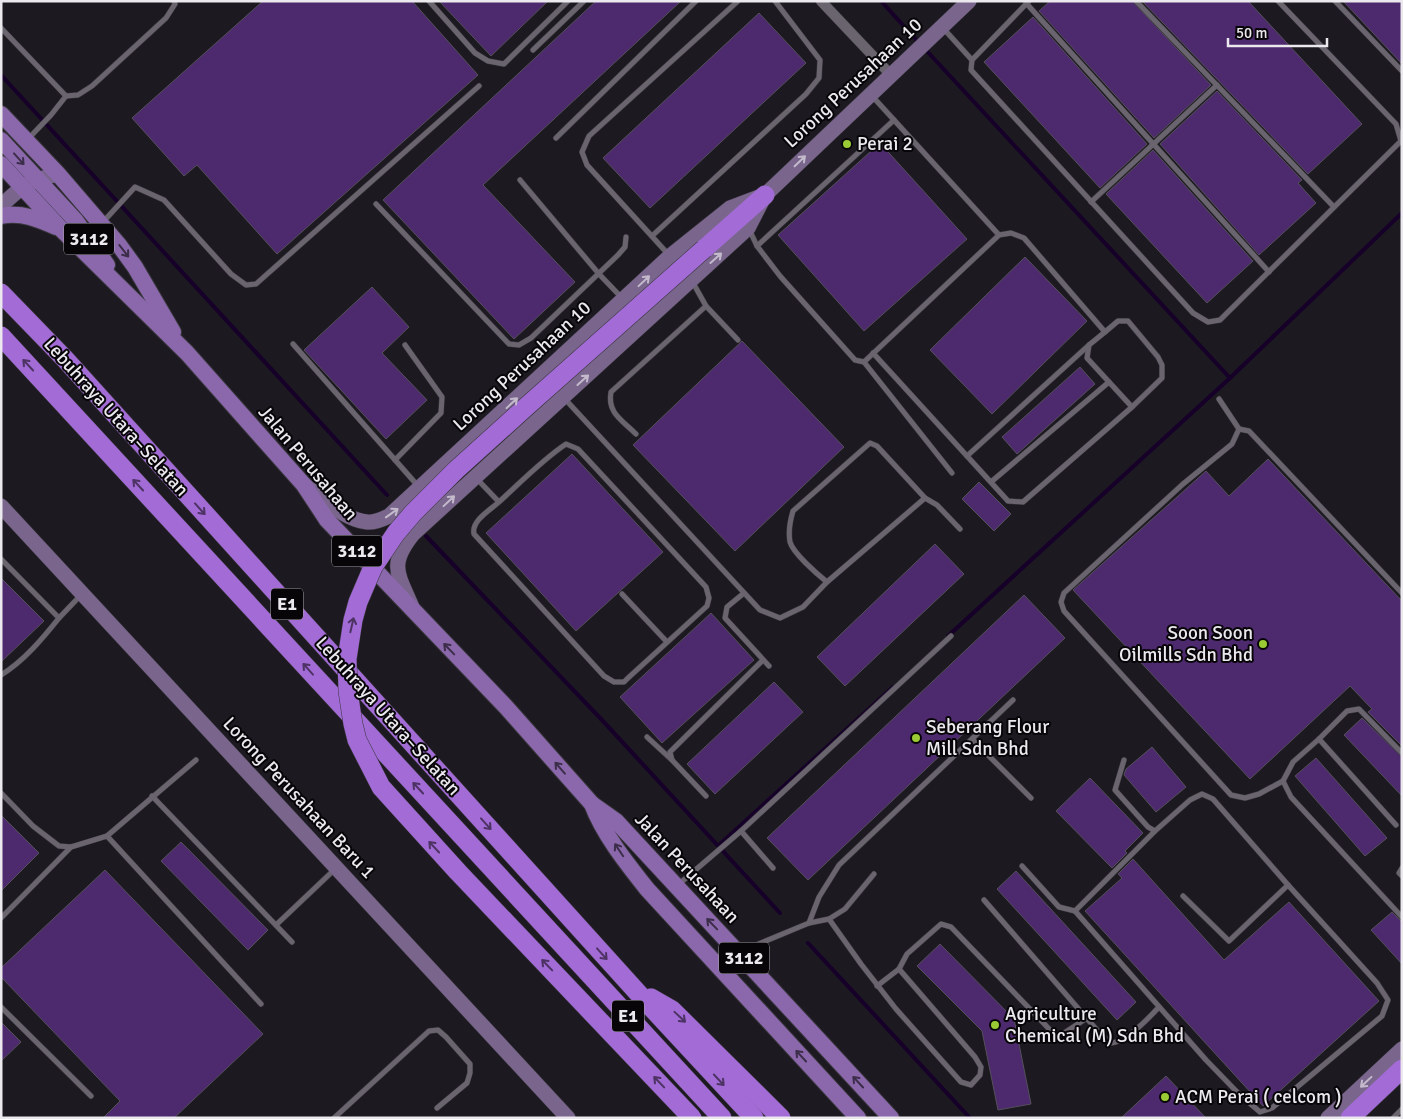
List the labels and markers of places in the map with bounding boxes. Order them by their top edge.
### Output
place label: Perai 2 [857,132,913,156]
marker: Perai 2 [841,138,853,150]
place label: Soon Soon Oilmills Sdn Bhd [1119,621,1253,667]
marker: Soon Soon Oilmills Sdn Bhd [1257,638,1269,650]
place label: Seberang Flour Mill Sdn Bhd [926,715,1049,761]
marker: Seberang Flour Mill Sdn Bhd [910,732,922,744]
place label: Agriculture Chemical (M) Sdn Bhd [1005,1002,1184,1048]
marker: Agriculture Chemical (M) Sdn Bhd [989,1019,1001,1031]
place label: ACM Perai ( celcom ) [1175,1085,1342,1109]
marker: ACM Perai ( celcom ) [1159,1091,1171,1103]

